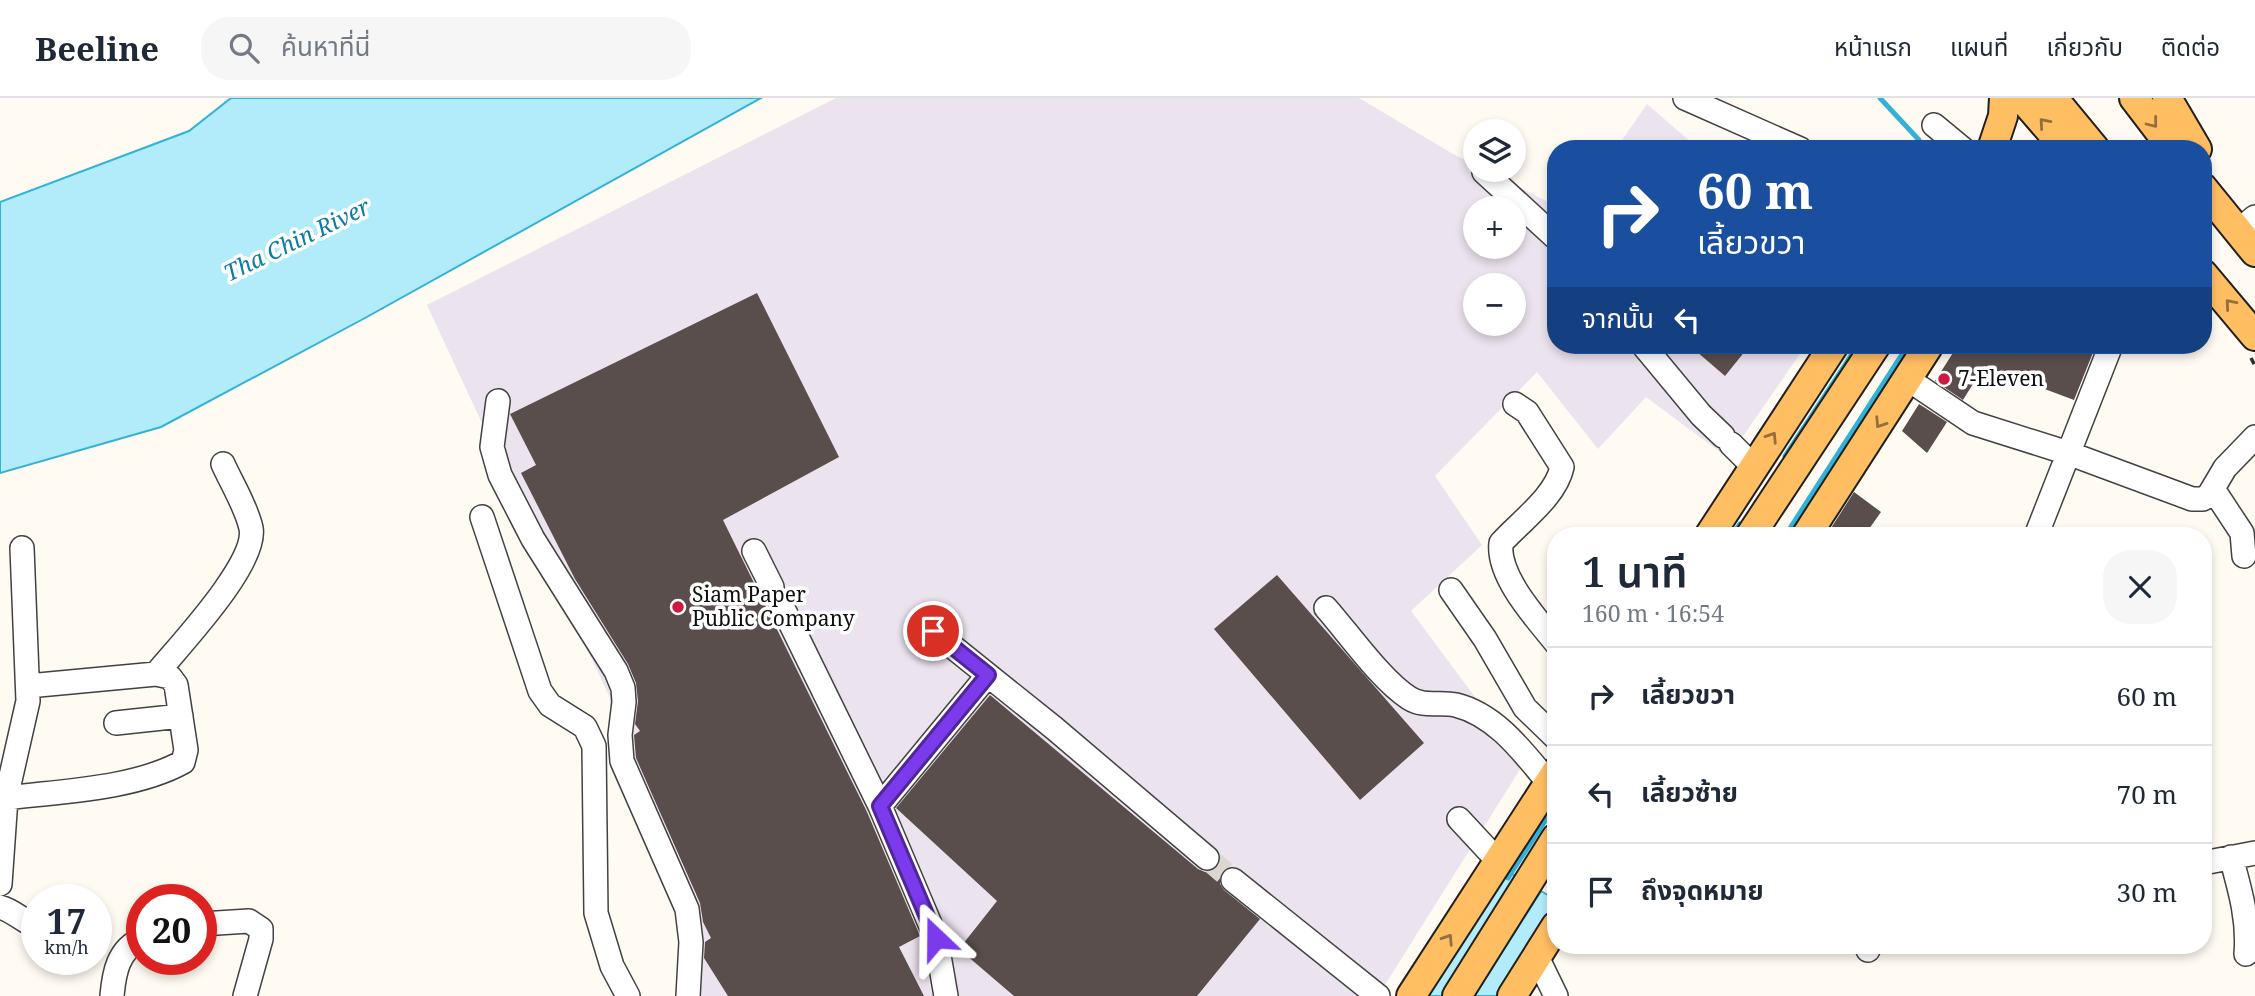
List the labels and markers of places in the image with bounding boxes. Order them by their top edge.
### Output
place label: 7-Eleven [1958,364,2044,392]
marker: 7-Eleven [1936,371,1952,387]
place label: Siam Paper Public Company [692,580,855,632]
marker: Siam Paper Public Company [670,599,686,615]
pin [903,601,963,661]

